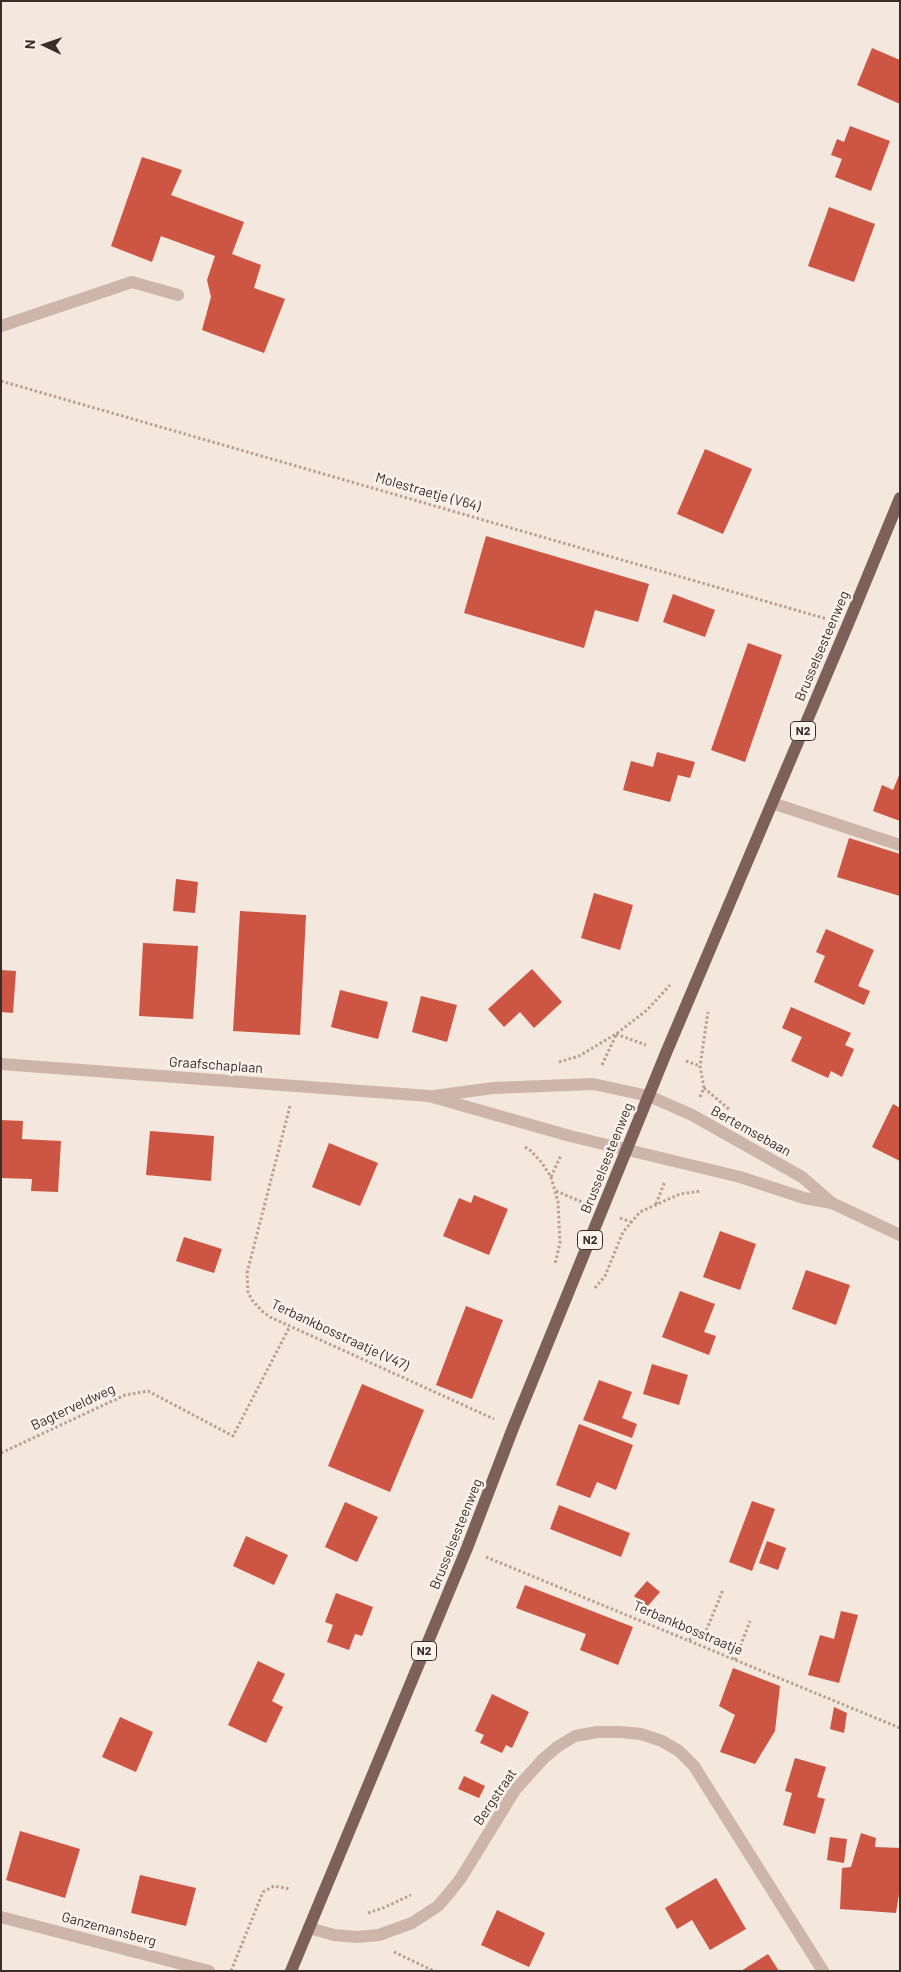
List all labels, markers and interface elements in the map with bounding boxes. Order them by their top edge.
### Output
north arrow [20,20,70,70]
text: N [21,39,38,49]
street label: Molestraetje (V64) [373,469,483,515]
street label: Brusselsesteenweg [791,588,853,704]
road number: N2 [790,721,816,740]
street label: Graafschaplaan [168,1053,264,1077]
street label: Brusselsesteenweg [577,1100,637,1216]
street label: Bertemsebaan [708,1102,794,1160]
road number: N2 [578,1230,602,1250]
street label: Terbankbosstraatje (V47) [268,1296,412,1374]
street label: Bagterveldweg [28,1380,118,1434]
street label: Brusselsesteenweg [426,1476,486,1592]
street label: Terbankbosstraatje [631,1597,745,1659]
road number: N2 [412,1642,436,1660]
street label: Bergstraat [470,1765,520,1829]
street label: Ganzemansberg [60,1908,158,1950]

